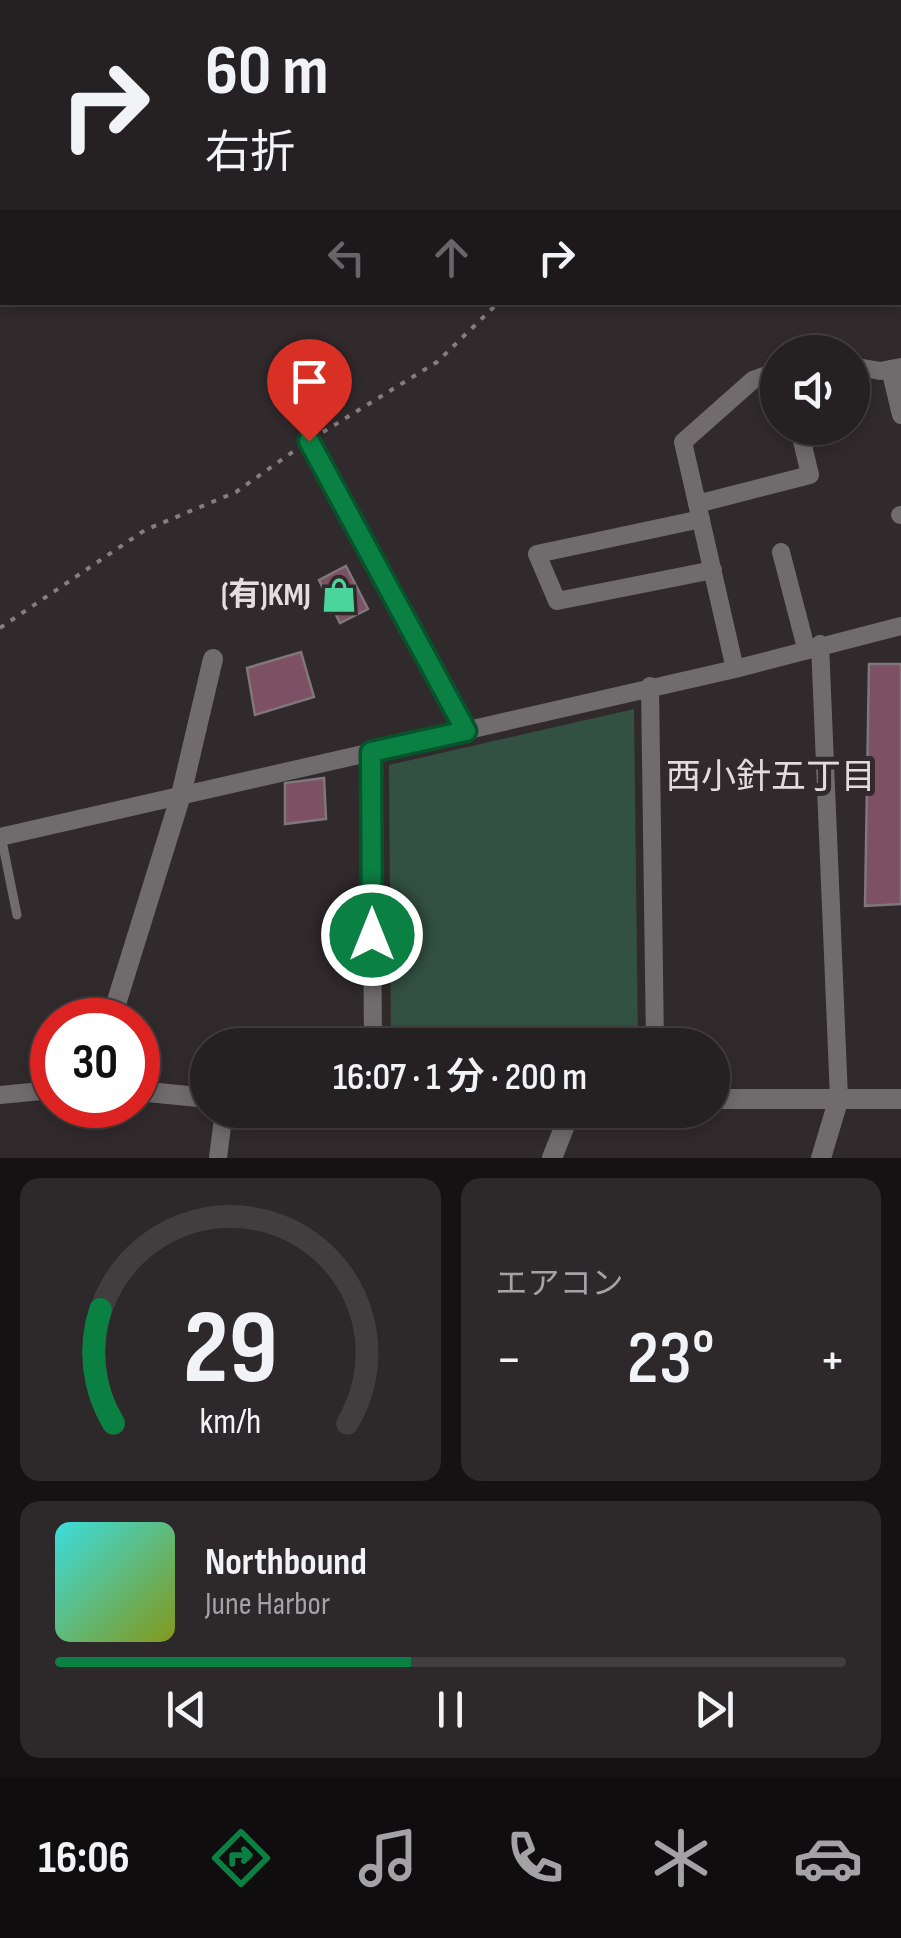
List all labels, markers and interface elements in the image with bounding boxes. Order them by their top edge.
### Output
text: 60 m [205,30,329,114]
icon: right [40,40,170,170]
text: 右折 [205,126,295,181]
icon: left [319,230,374,285]
icon: ahead [424,230,479,285]
icon: right [529,230,584,285]
map controls [760,335,870,445]
button: sound [760,335,870,445]
pin [267,339,352,442]
icon: arrive [282,354,337,409]
place label: (有)KMJ [221,576,311,615]
shop icon: (有)KMJ [320,576,358,614]
district label: 西小針五丁目 [666,756,876,799]
position arrow [320,883,424,987]
speed limit sign: 30 [30,998,160,1128]
text: 16:07 · 1 分 · 200 m [333,1055,587,1100]
text: エアコン [496,1265,624,1304]
text: 29 [183,1287,278,1412]
text: 23° [627,1314,715,1405]
text: − [496,1327,522,1394]
text: + [819,1327,846,1394]
text: km/h [199,1401,261,1444]
text: Northbound [205,1540,367,1585]
text: June Harbor [205,1585,330,1624]
icon: previous [159,1682,214,1737]
icon: pause [423,1682,478,1737]
icon: next [687,1682,742,1737]
icon: directions [206,1823,276,1893]
icon: music [353,1823,423,1893]
icon: phone [500,1823,570,1893]
icon: climate [646,1823,716,1893]
icon: car [793,1823,863,1893]
text: 16:06 [38,1831,130,1886]

